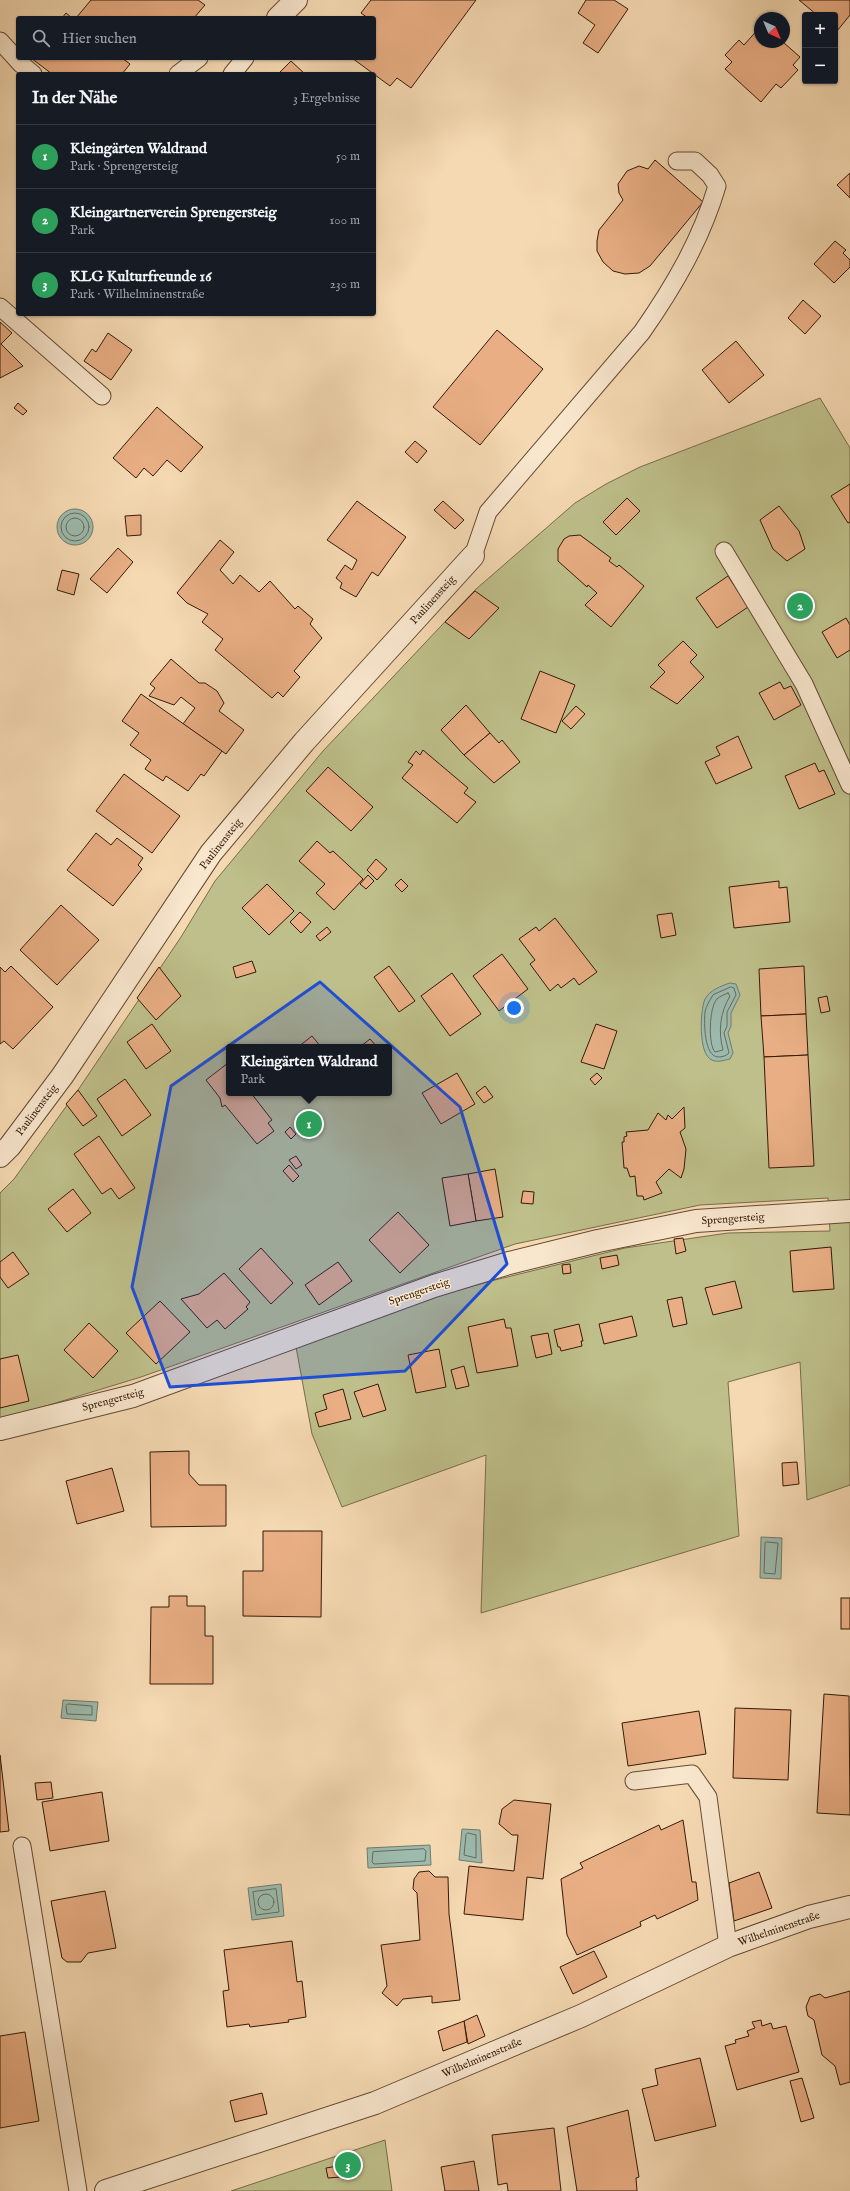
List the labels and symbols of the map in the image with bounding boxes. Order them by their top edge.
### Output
north arrow [754,12,790,48]
street label: Paulinensteig [407,572,459,627]
pin: 2 [787,591,813,621]
street label: Paulinensteig [197,815,246,872]
your location [504,998,524,1018]
street label: Paulinensteig [13,1081,62,1139]
pin: 1 [296,1109,322,1139]
street label: Sprengersteig [701,1210,766,1228]
street label: Sprengersteig [387,1275,452,1309]
street label: Sprengersteig [81,1385,146,1415]
street label: Wilhelminenstraße [736,1908,822,1950]
street label: Wilhelminenstraße [440,2035,524,2081]
pin: 3 [335,2150,361,2180]

